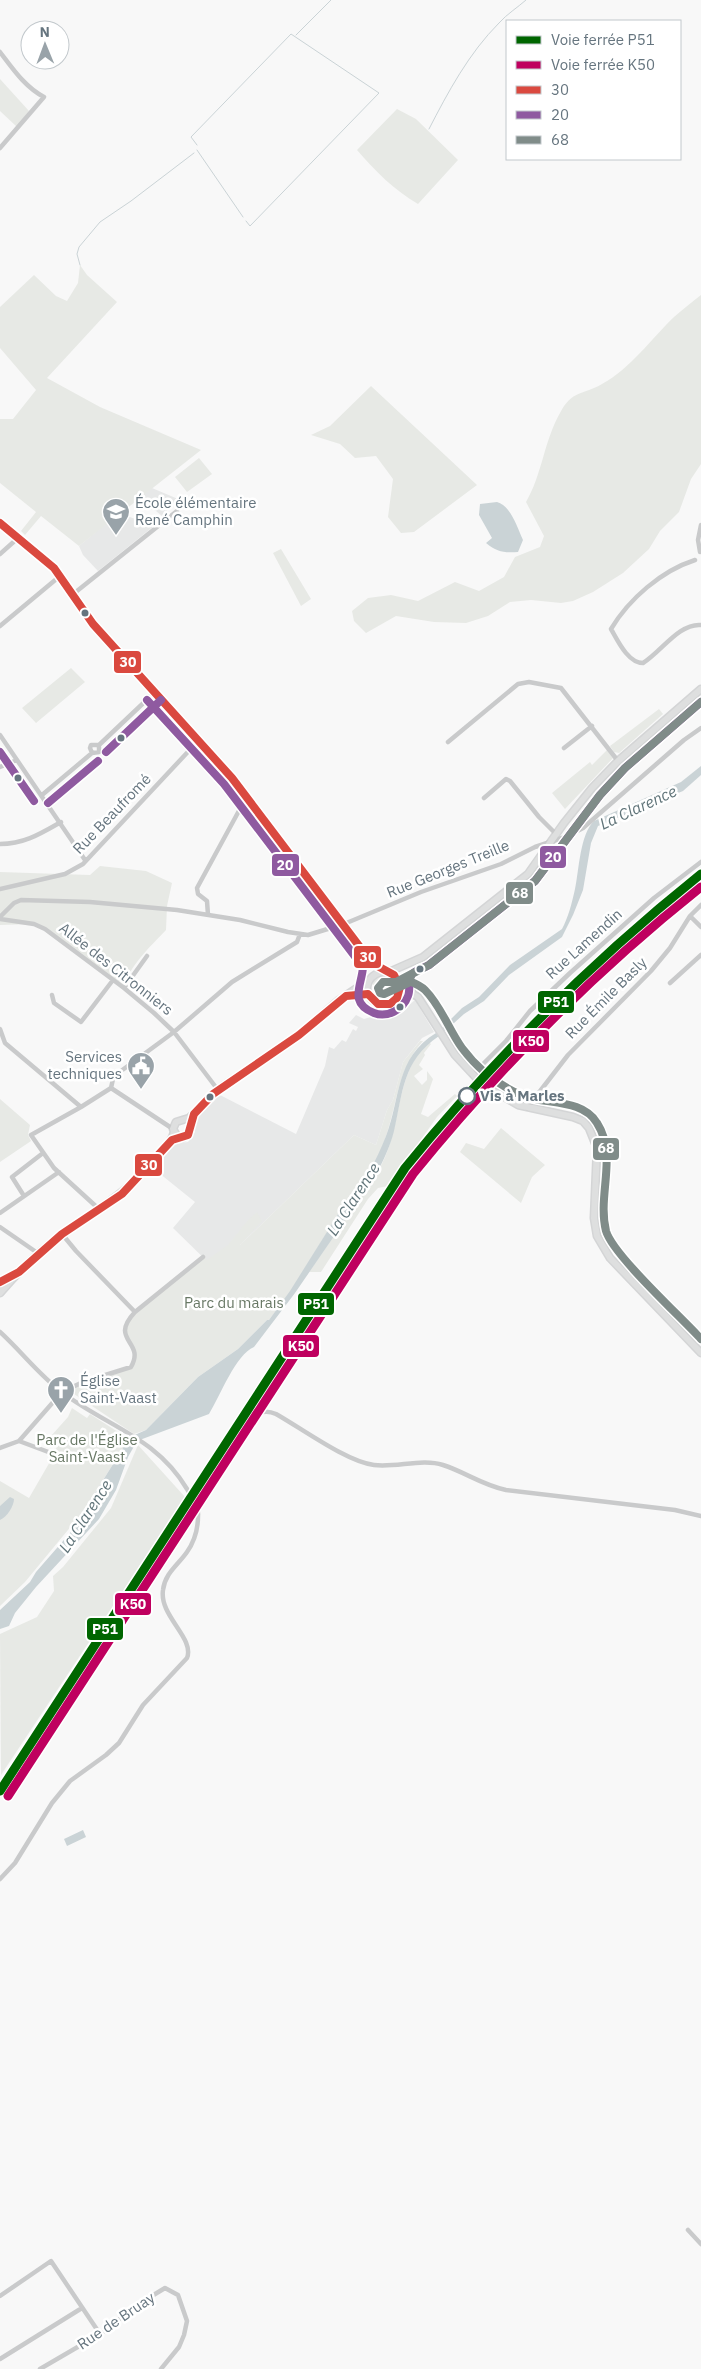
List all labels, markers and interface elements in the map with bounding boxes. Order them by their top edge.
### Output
north arrow [20,20,70,70]
legend [506,20,681,160]
text: N [40,23,50,41]
text: Voie ferrée P51 [551,30,655,49]
text: Voie ferrée K50 [551,55,655,74]
text: 30 [551,80,569,99]
text: 20 [551,105,569,124]
text: 68 [551,130,569,149]
place label: École élémentaire René Camphin [135,493,256,529]
school or university icon: École élémentaire René Camphin [101,497,131,536]
unlabelled marker [80,608,90,618]
line badge: 30 [113,650,142,674]
text: 30 [120,653,136,671]
unlabelled marker [116,733,126,743]
street label: Rue Beaufromé [69,769,155,858]
unlabelled marker [13,773,23,783]
water label: La Clarence [596,780,680,834]
street label: Rue Georges Treille [384,835,512,902]
line badge: 20 [539,845,567,869]
text: 20 [545,848,561,866]
line badge: 20 [271,853,300,877]
text: 20 [277,856,293,874]
line badge: 68 [505,881,534,905]
text: 68 [512,884,528,902]
street label: Rue Lamendin [542,904,626,983]
street label: Allée des Citronniers [55,918,177,1019]
line badge: 30 [353,945,382,969]
text: 30 [360,948,376,966]
street label: Rue Émile Basly [561,952,651,1043]
unlabelled marker [415,964,425,974]
line badge: P51 [537,990,575,1014]
text: P51 [543,993,570,1011]
unlabelled marker [395,1002,405,1012]
line badge: K50 [512,1029,550,1053]
text: K50 [518,1032,544,1050]
place label: Services techniques [47,1047,122,1083]
public building icon: Services techniques [126,1051,156,1090]
place label: Vis à Marles [480,1086,565,1105]
marker: Vis à Marles [458,1087,476,1105]
unlabelled marker [205,1092,215,1102]
line badge: 68 [592,1137,620,1161]
text: 68 [598,1139,614,1157]
line badge: 30 [134,1153,163,1177]
text: 30 [141,1156,157,1174]
water label: La Clarence [322,1159,384,1239]
line badge: P51 [297,1292,335,1316]
park label: Parc du marais [184,1293,284,1312]
text: P51 [303,1295,330,1313]
line badge: K50 [282,1334,320,1358]
text: K50 [288,1337,314,1355]
place label: Église Saint-Vaast [80,1371,157,1407]
church icon: Église Saint-Vaast [46,1375,76,1414]
park label: Parc de l'Église Saint-Vaast [36,1430,138,1466]
water label: La Clarence [54,1476,116,1556]
line badge: K50 [114,1592,152,1616]
text: K50 [120,1595,146,1613]
line badge: P51 [86,1617,124,1641]
text: P51 [92,1620,119,1638]
street label: Rue de Bruay [73,2287,159,2354]

